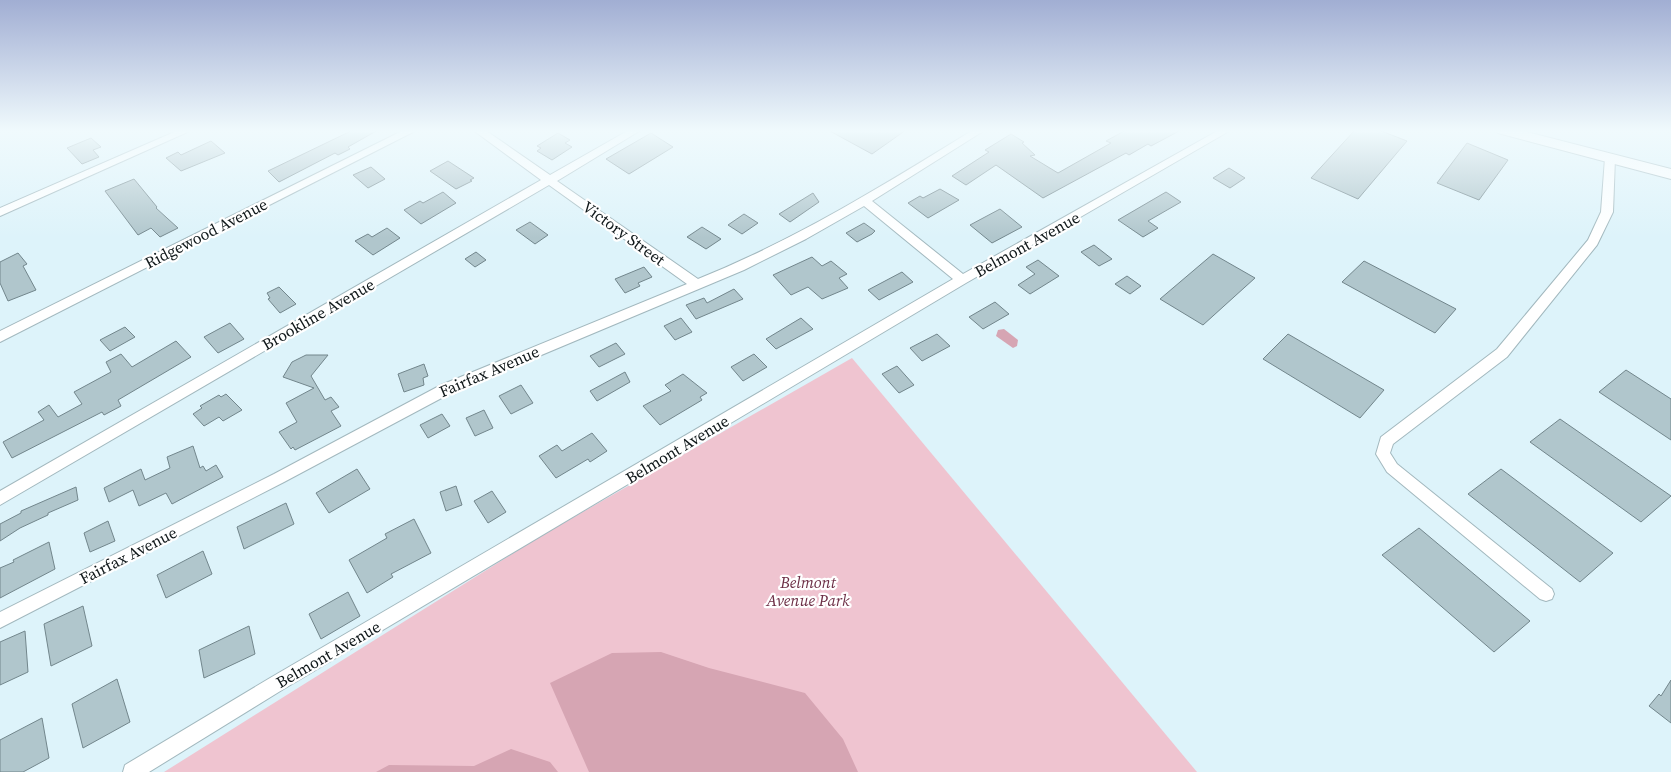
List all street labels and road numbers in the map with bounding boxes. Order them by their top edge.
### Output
street label: Ridgewood Avenue [141,193,271,273]
street label: Victory Street [578,196,670,271]
street label: Belmont Avenue [970,206,1084,282]
street label: Brookline Avenue [258,273,378,355]
street label: Fairfax Avenue [436,340,542,402]
street label: Belmont Avenue [621,409,733,489]
street label: Fairfax Avenue [75,521,181,589]
street label: Belmont Avenue [272,615,384,693]

